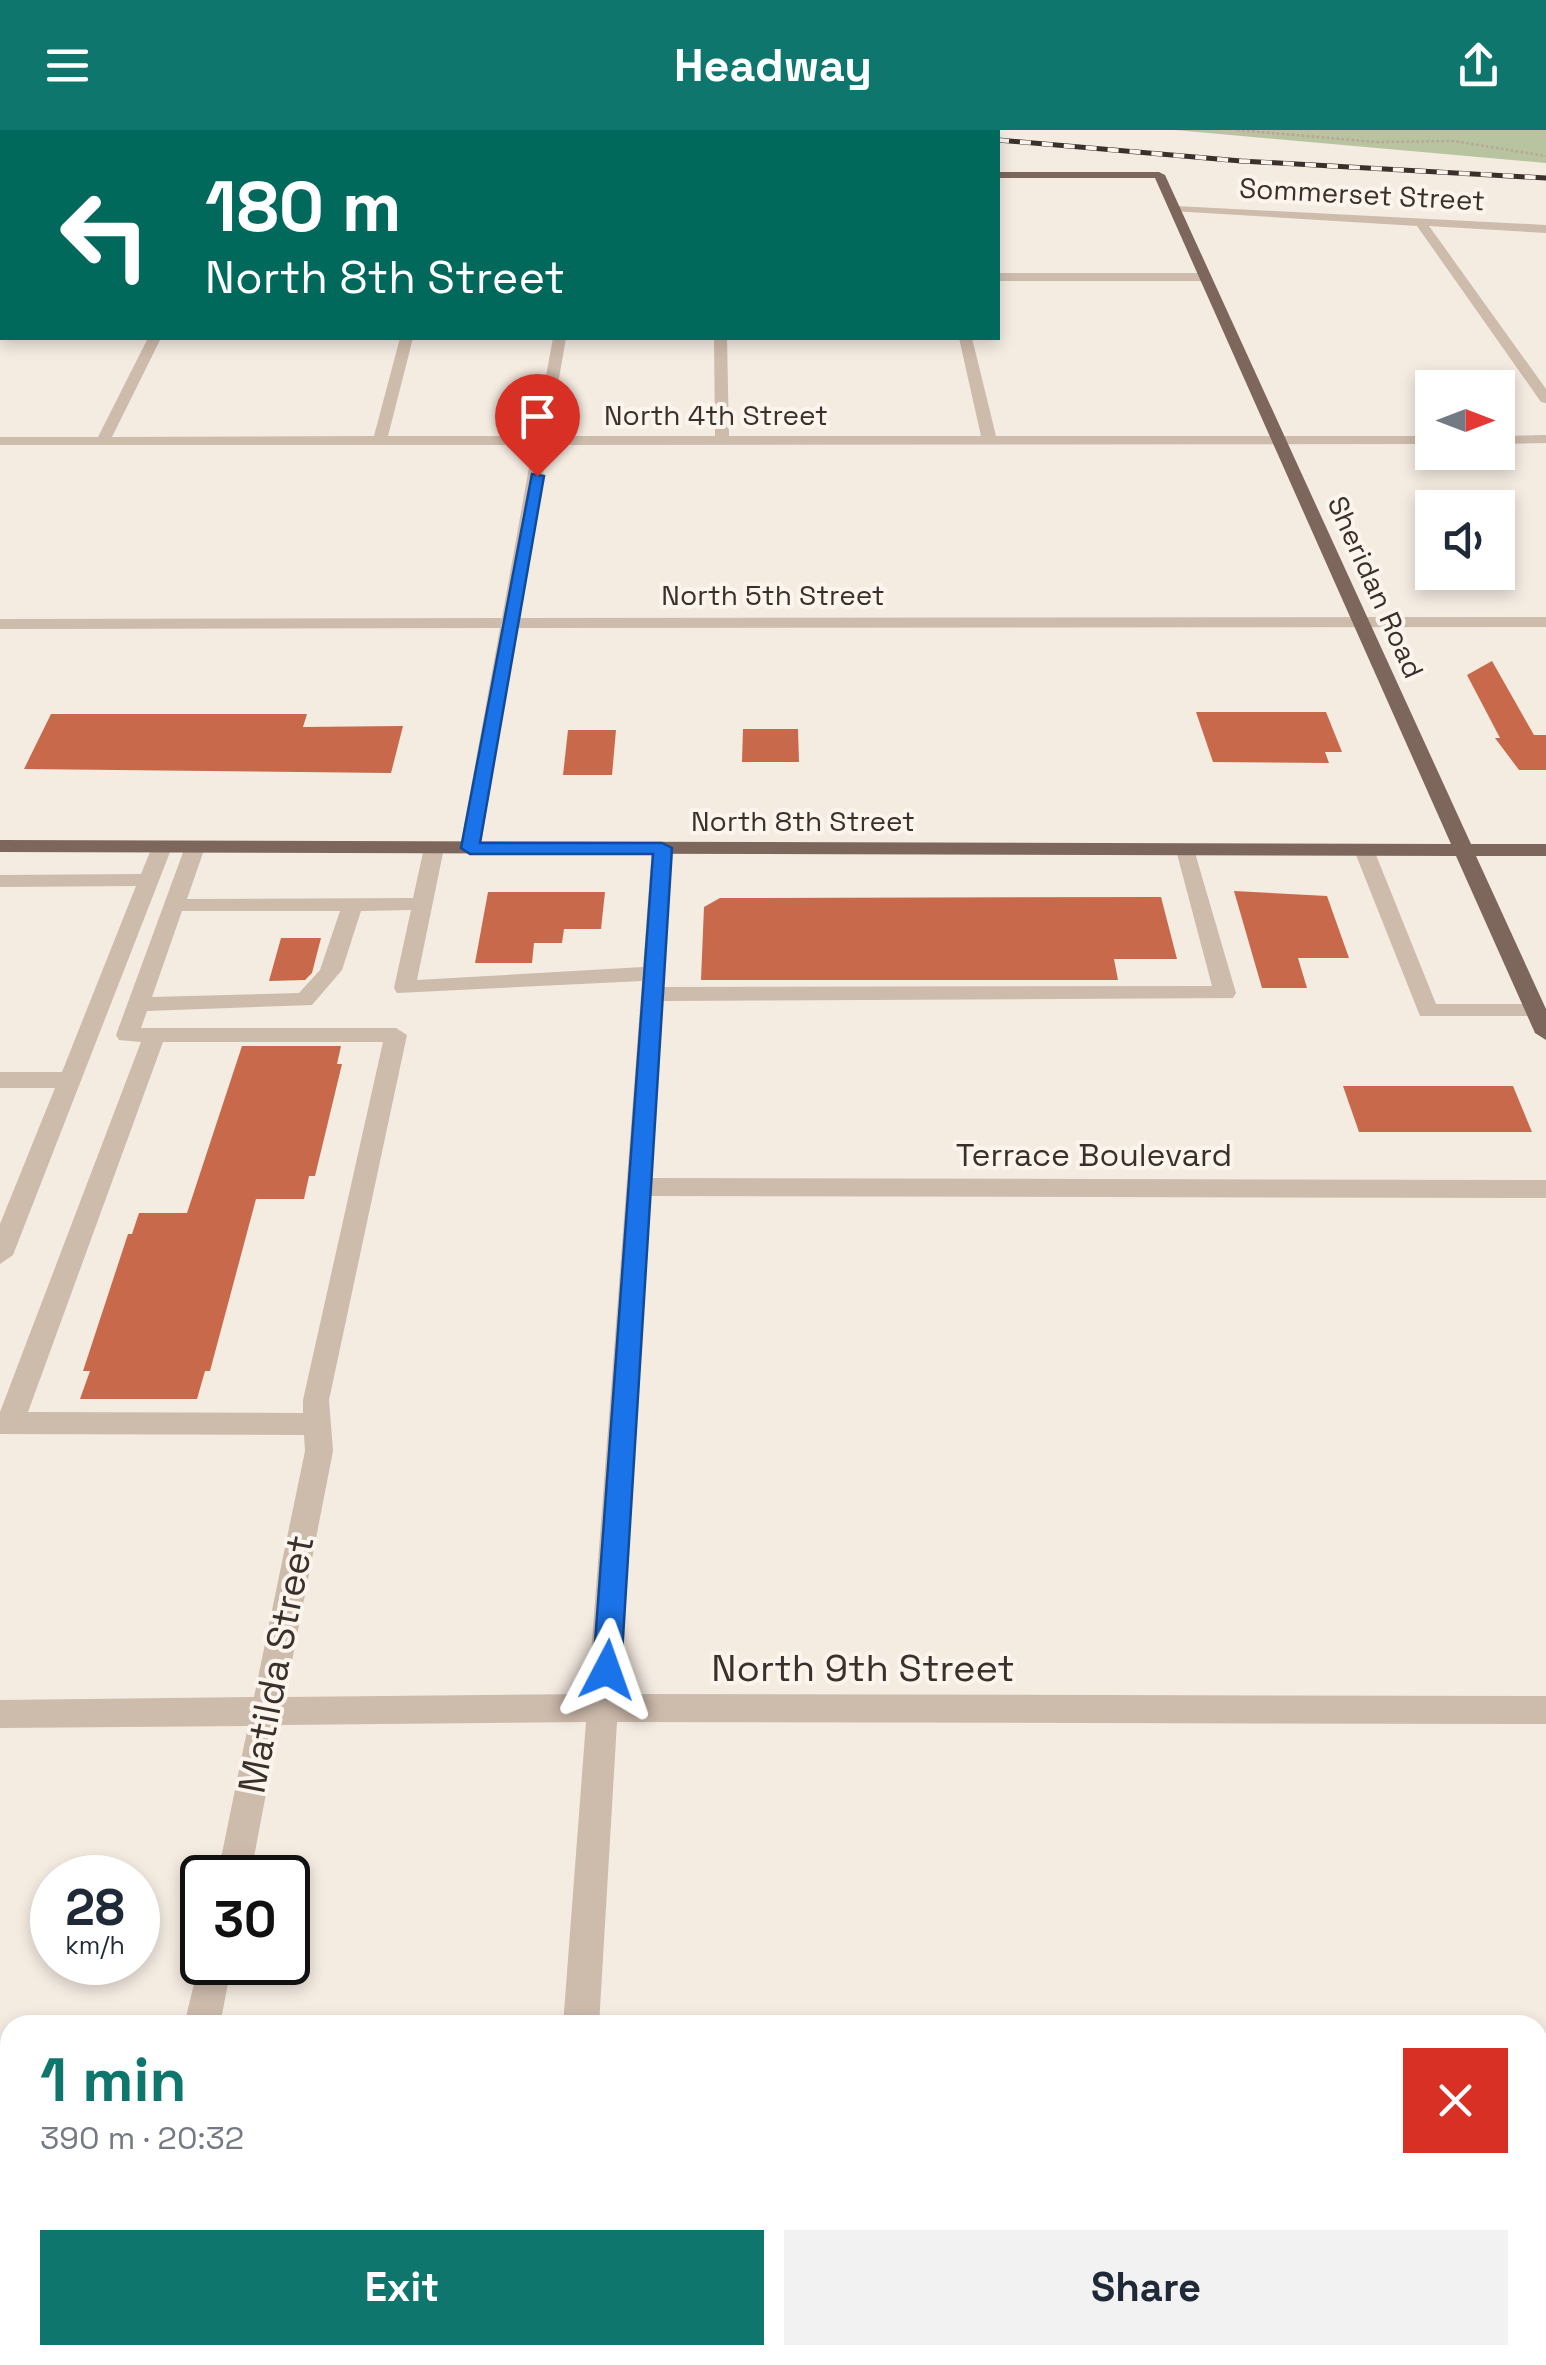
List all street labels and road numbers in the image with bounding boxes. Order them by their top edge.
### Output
street label: Sommerset Street [1238,170,1486,218]
street label: North 4th Street [604,397,828,433]
street label: Sheridan Road [1320,490,1432,684]
street label: North 5th Street [661,577,885,613]
street label: North 8th Street [691,803,915,839]
street label: Terrace Boulevard [956,1135,1232,1175]
street label: Matilda Street [227,1531,325,1797]
street label: North 9th Street [711,1644,1015,1692]

